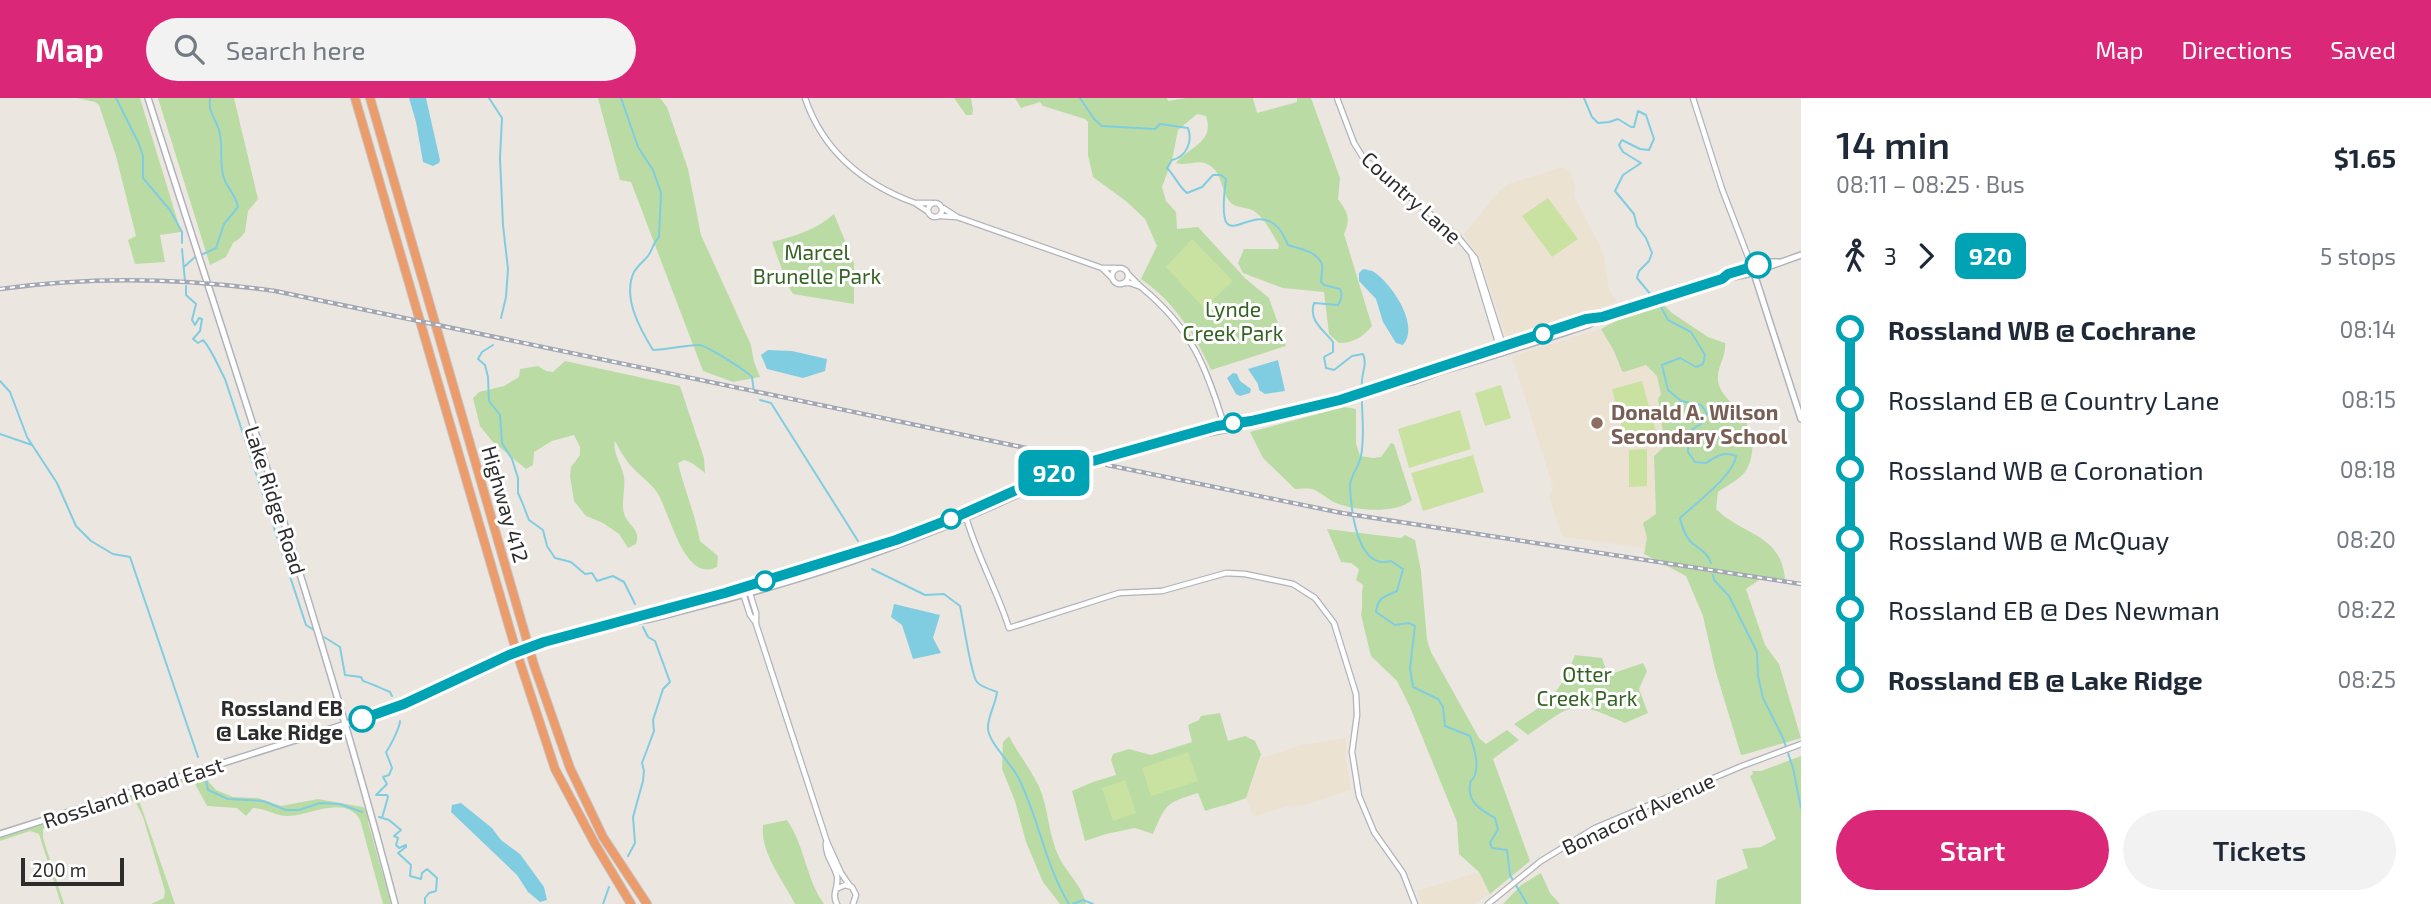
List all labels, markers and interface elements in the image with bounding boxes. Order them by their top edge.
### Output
search box [146,18,636,81]
text: Map [35,29,104,69]
icon: search [170,30,208,68]
text: Search here [226,34,365,65]
text: Map [2095,35,2143,64]
text: Directions [2181,35,2292,64]
text: Saved [2330,35,2396,64]
text: 14 min [1836,121,1950,167]
text: $1.65 [2334,142,2396,173]
street label: Country Lane [1357,146,1467,248]
text: 08:11 – 08:25 · Bus [1836,170,2025,198]
icon: walk [1836,237,1874,275]
icon: forward [1907,237,1945,275]
park label: Marcel Brunelle Park [753,239,881,288]
text: 920 [1969,241,2012,270]
text: 3 [1884,242,1897,270]
text: 5 stops [2320,242,2396,270]
unlabelled marker [1745,252,1771,278]
park label: Lynde Creek Park [1183,296,1284,345]
text: Rossland WB @ Cochrane [1888,314,2196,345]
text: 08:14 [2339,315,2396,343]
unlabelled marker [1533,324,1553,344]
text: Rossland EB @ Country Lane [1888,384,2219,415]
text: 08:15 [2341,385,2396,413]
place label: Donald A. Wilson Secondary School [1611,399,1788,449]
unlabelled marker [1223,413,1243,433]
marker: Donald A. Wilson Secondary School [1589,415,1605,431]
street label: Lake Ridge Road [240,423,312,577]
street label: Highway 412 [477,443,535,565]
line badge: 920 [1014,450,1094,496]
text: Rossland WB @ Coronation [1888,454,2204,485]
text: 08:18 [2340,455,2396,483]
text: 920 [1032,458,1076,487]
unlabelled marker [941,509,961,529]
text: Rossland WB @ McQuay [1888,524,2169,555]
text: 08:20 [2336,525,2396,553]
unlabelled marker [755,571,775,591]
text: Rossland EB @ Des Newman [1888,594,2220,625]
text: 08:22 [2337,595,2396,623]
park label: Otter Creek Park [1537,661,1638,710]
text: Rossland EB @ Lake Ridge [1888,664,2203,695]
text: 08:25 [2337,665,2396,693]
place label: Rossland EB @ Lake Ridge [216,695,343,744]
marker: Rossland EB @ Lake Ridge [349,706,375,732]
street label: Rossland Road East [40,751,226,833]
street label: Bonacord Avenue [1558,767,1718,859]
button: Start [1836,810,2109,890]
button: Tickets [2123,810,2396,890]
scale bar [21,855,124,887]
text: 200 m [32,858,86,881]

